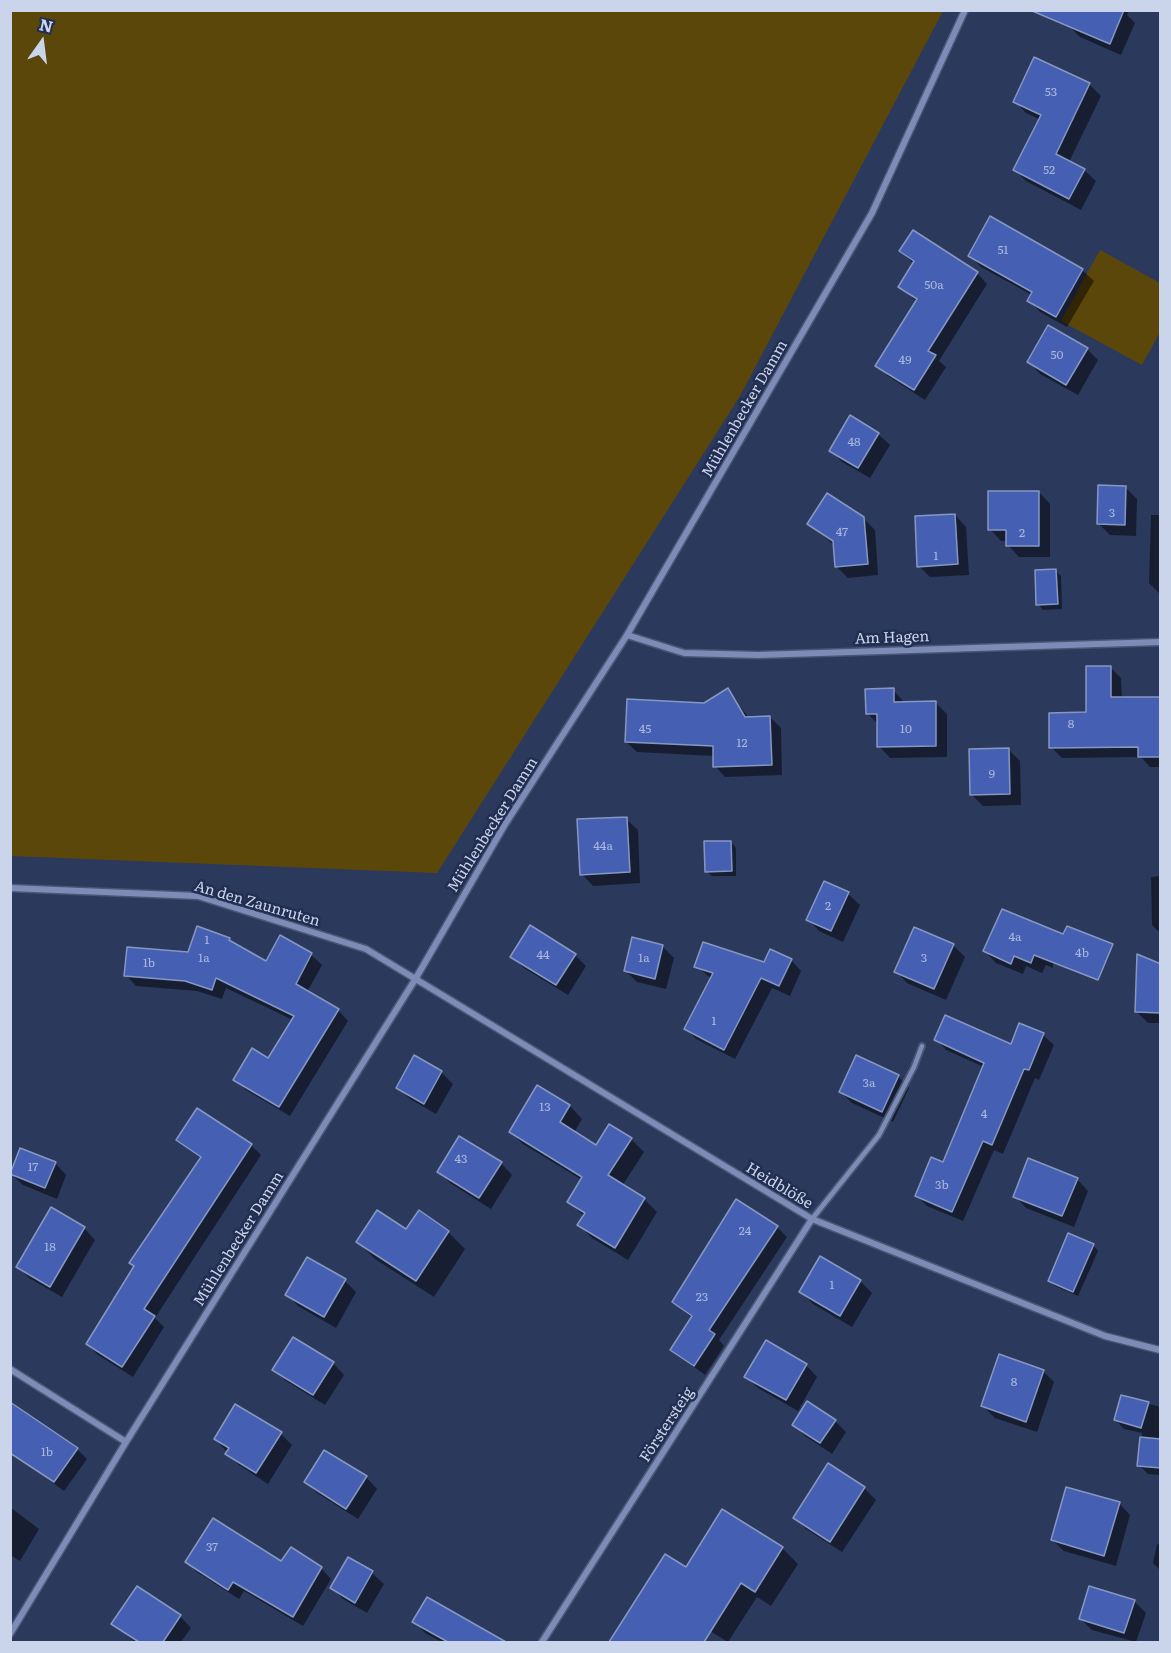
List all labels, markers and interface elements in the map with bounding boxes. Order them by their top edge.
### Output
text: N [37,11,56,38]
north arrow [12,12,72,72]
house number: 53 [1045,85,1057,99]
house number: 52 [1043,163,1055,177]
house number: 51 [998,243,1008,257]
house number: 50a [924,278,944,292]
street label: Mühlenbecker Damm [698,337,792,481]
house number: 50 [1050,348,1064,362]
house number: 49 [899,353,911,367]
house number: 48 [847,435,861,449]
house number: 3 [1109,506,1115,520]
house number: 47 [836,525,848,539]
house number: 2 [1019,526,1025,540]
house number: 1 [934,549,938,563]
street label: Am Hagen [854,628,930,648]
house number: 8 [1068,717,1074,731]
house number: 45 [639,722,651,736]
house number: 10 [900,722,912,736]
house number: 12 [737,736,747,750]
street label: Mühlenbecker Damm [444,754,542,896]
house number: 9 [989,767,995,781]
house number: 44a [593,839,613,853]
street label: An den Zaunruten [192,877,322,931]
house number: 2 [825,899,831,913]
house number: 4a [1008,930,1022,944]
house number: 1 [205,933,209,947]
house number: 4b [1075,946,1089,960]
house number: 44 [536,948,550,962]
house number: 1a [198,951,210,965]
house number: 1a [638,951,650,965]
house number: 3 [921,951,927,965]
house number: 1b [143,956,155,970]
house number: 1 [712,1014,716,1028]
house number: 3a [863,1076,875,1090]
house number: 13 [539,1100,551,1114]
house number: 4 [981,1107,987,1121]
house number: 43 [454,1152,468,1166]
street label: Heidblöße [742,1159,816,1213]
house number: 17 [28,1160,38,1174]
street label: Mühlenbecker Damm [190,1168,288,1310]
house number: 3b [935,1178,949,1192]
house number: 24 [739,1224,751,1238]
house number: 18 [44,1240,56,1254]
house number: 1 [830,1278,834,1292]
house number: 23 [696,1290,708,1304]
house number: 8 [1011,1375,1017,1389]
street label: Förstersteig [636,1384,698,1466]
house number: 1b [41,1445,53,1459]
house number: 37 [206,1540,218,1554]

